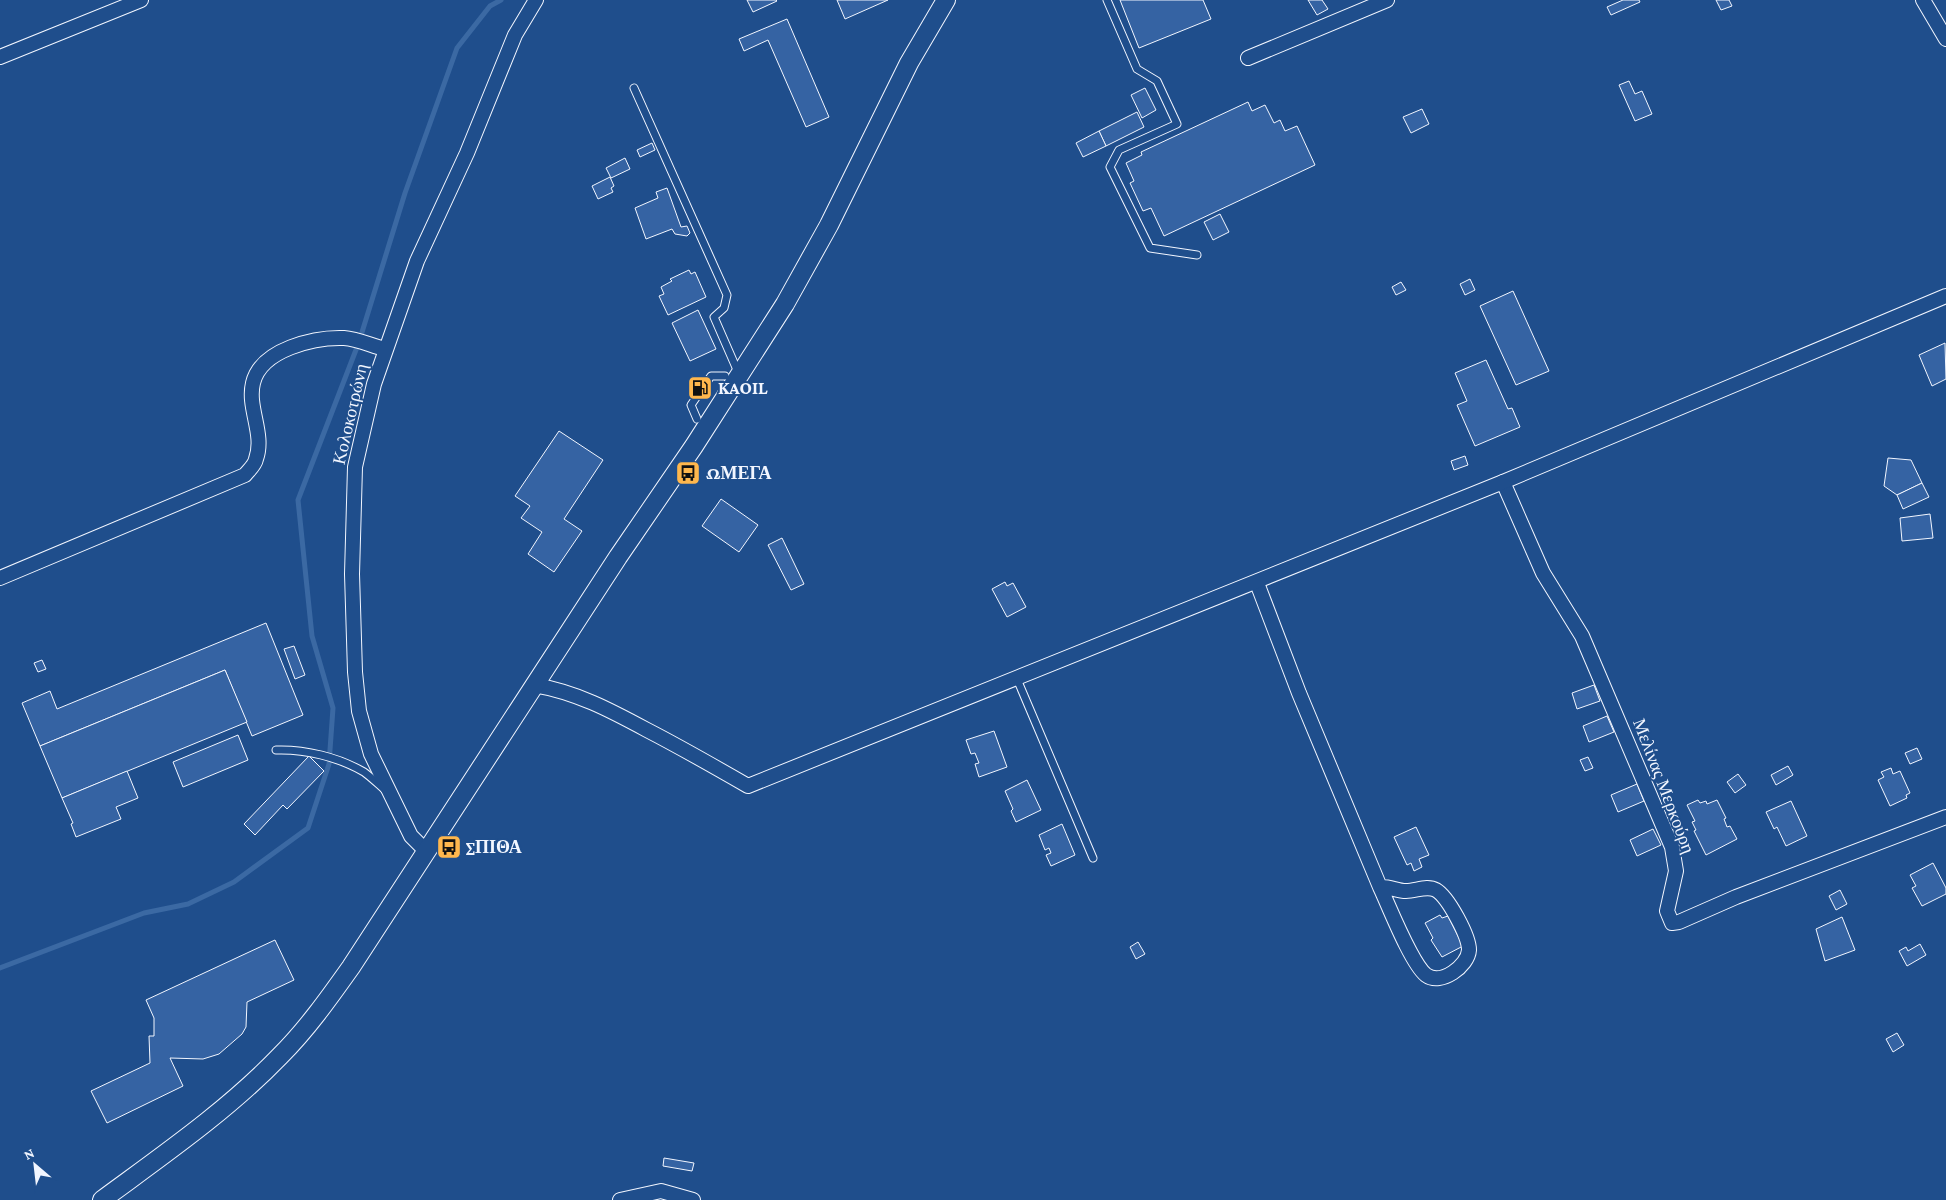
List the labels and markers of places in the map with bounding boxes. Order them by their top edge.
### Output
fuel station icon: KAOIL [687,375,713,401]
place label: KAOIL [718,378,768,398]
bus stop icon: ΩΜΕΓΑ [675,460,701,486]
place label: ΩΜΕΓΑ [706,463,772,483]
bus stop icon: ΣΠΙΘΑ [436,834,462,860]
place label: ΣΠΙΘΑ [466,837,522,857]

